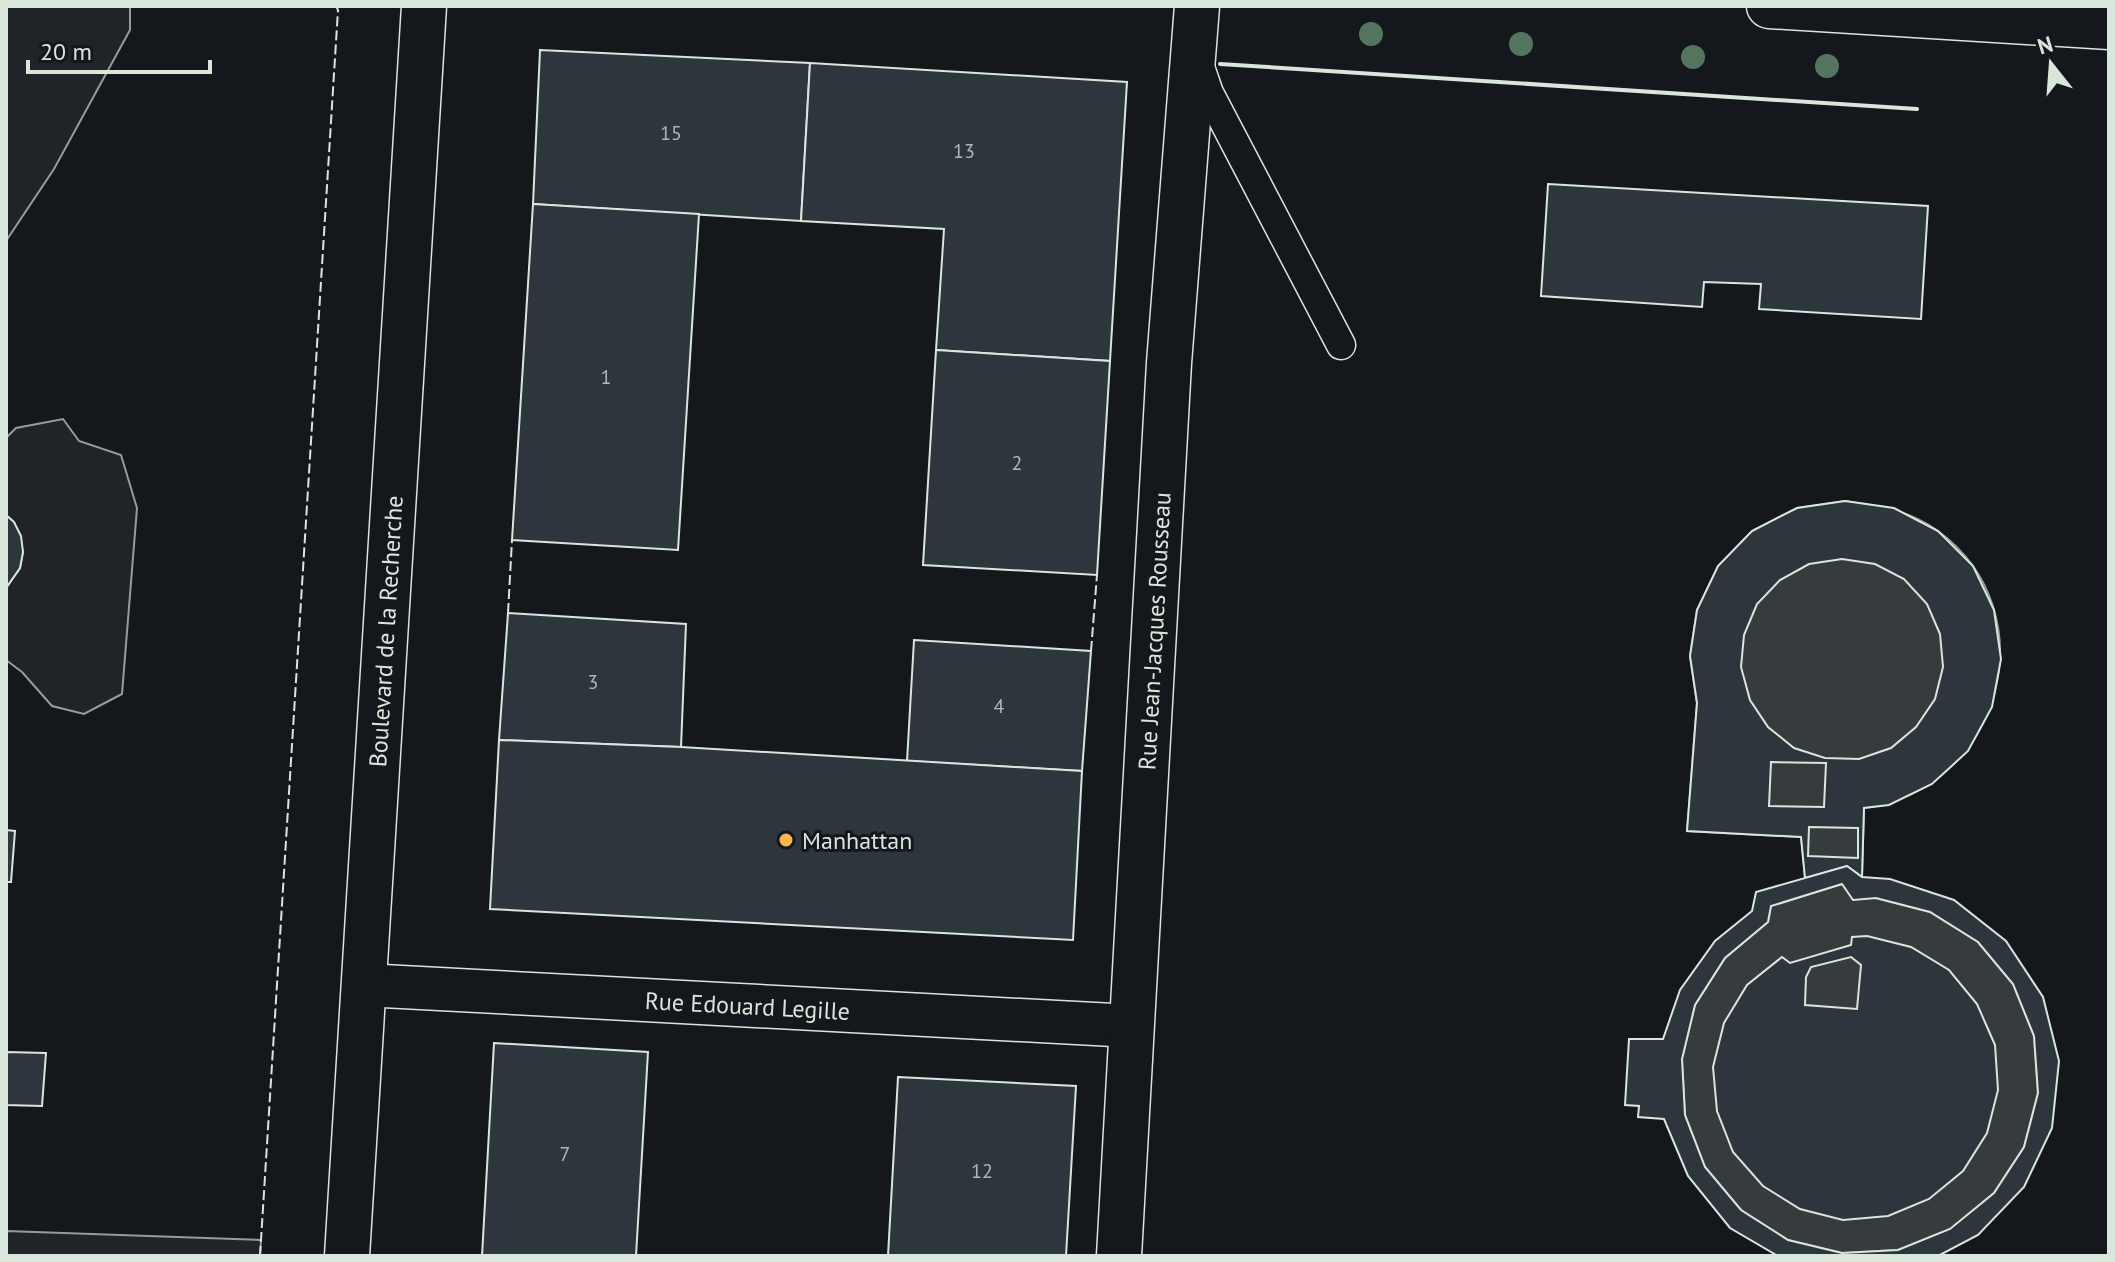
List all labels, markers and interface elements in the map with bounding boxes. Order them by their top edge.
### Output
scale bar [28,24,210,74]
north arrow [2011,24,2091,104]
text: N [2034,29,2056,60]
text: 20 m [40,36,92,67]
house number: 15 [660,120,682,146]
house number: 13 [953,138,975,164]
house number: 1 [601,364,611,390]
house number: 2 [1012,450,1022,476]
street label: Rue Jean-Jacques Rousseau [1131,491,1177,771]
street label: Boulevard de la Recherche [362,494,409,768]
house number: 3 [588,669,598,695]
house number: 4 [994,693,1005,719]
place label: Manhattan [802,825,912,856]
marker: Manhattan [777,831,795,849]
street label: Rue Edouard Legille [644,985,851,1026]
house number: 7 [560,1141,570,1167]
house number: 12 [971,1158,993,1184]

